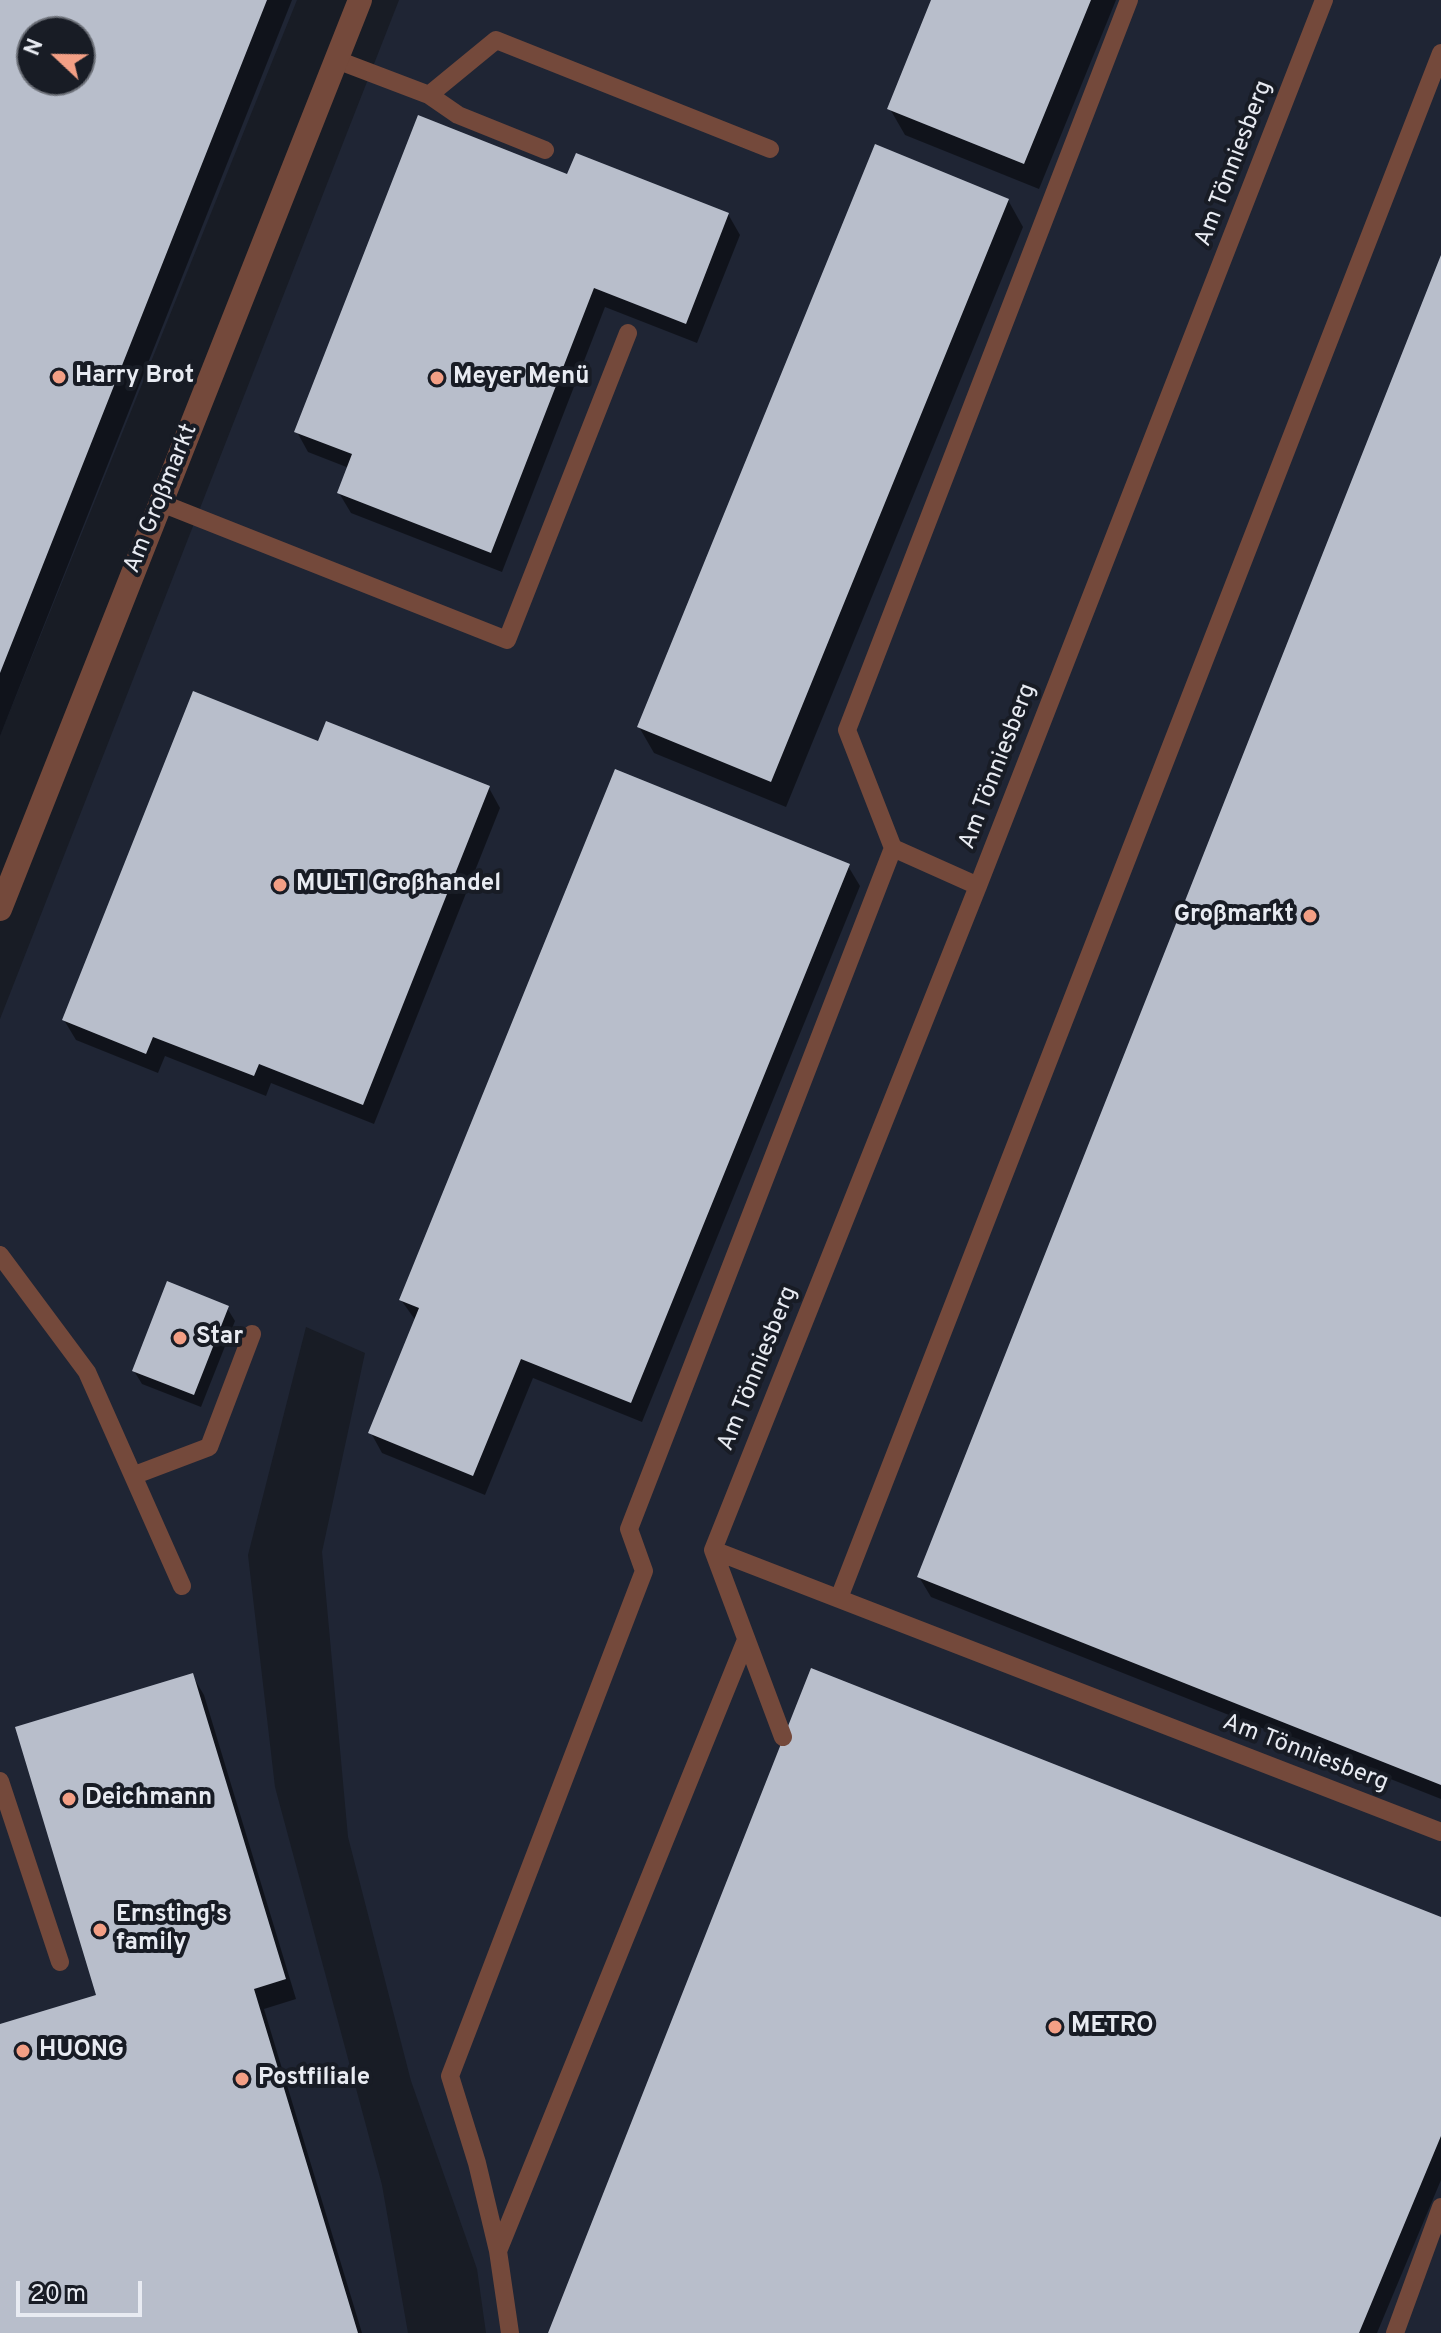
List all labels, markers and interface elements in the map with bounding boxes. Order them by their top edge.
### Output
north arrow [16,16,96,96]
text: N [20,35,51,60]
street label: Am Tönniesberg [1190,77,1280,251]
place label: Harry Brot [75,363,194,391]
place label: Meyer Menü [453,364,589,392]
marker: Harry Brot [50,368,68,386]
marker: Meyer Menü [428,369,446,387]
street label: Am Großmarkt [119,420,205,578]
street label: Am Tönniesberg [954,680,1044,854]
place label: MULTI Großhandel [296,871,501,899]
marker: MULTI Großhandel [271,876,289,894]
place label: Großmarkt [1174,902,1294,930]
marker: Großmarkt [1301,907,1319,925]
street label: Am Tönniesberg [713,1282,805,1456]
place label: Star [196,1324,243,1352]
marker: Star [171,1329,189,1347]
street label: Am Tönniesberg [1218,1709,1392,1799]
place label: Deichmann [85,1785,212,1813]
marker: Deichmann [60,1790,78,1808]
place label: Ernsting's family [116,1902,228,1958]
marker: Ernsting's family [91,1921,109,1939]
place label: METRO [1071,2013,1154,2041]
marker: METRO [1046,2018,1064,2036]
place label: HUONG [39,2037,124,2065]
marker: HUONG [14,2042,32,2060]
place label: Postfiliale [258,2065,370,2093]
marker: Postfiliale [233,2070,251,2088]
scale bar [20,2265,146,2315]
text: 20 m [30,2280,86,2310]

